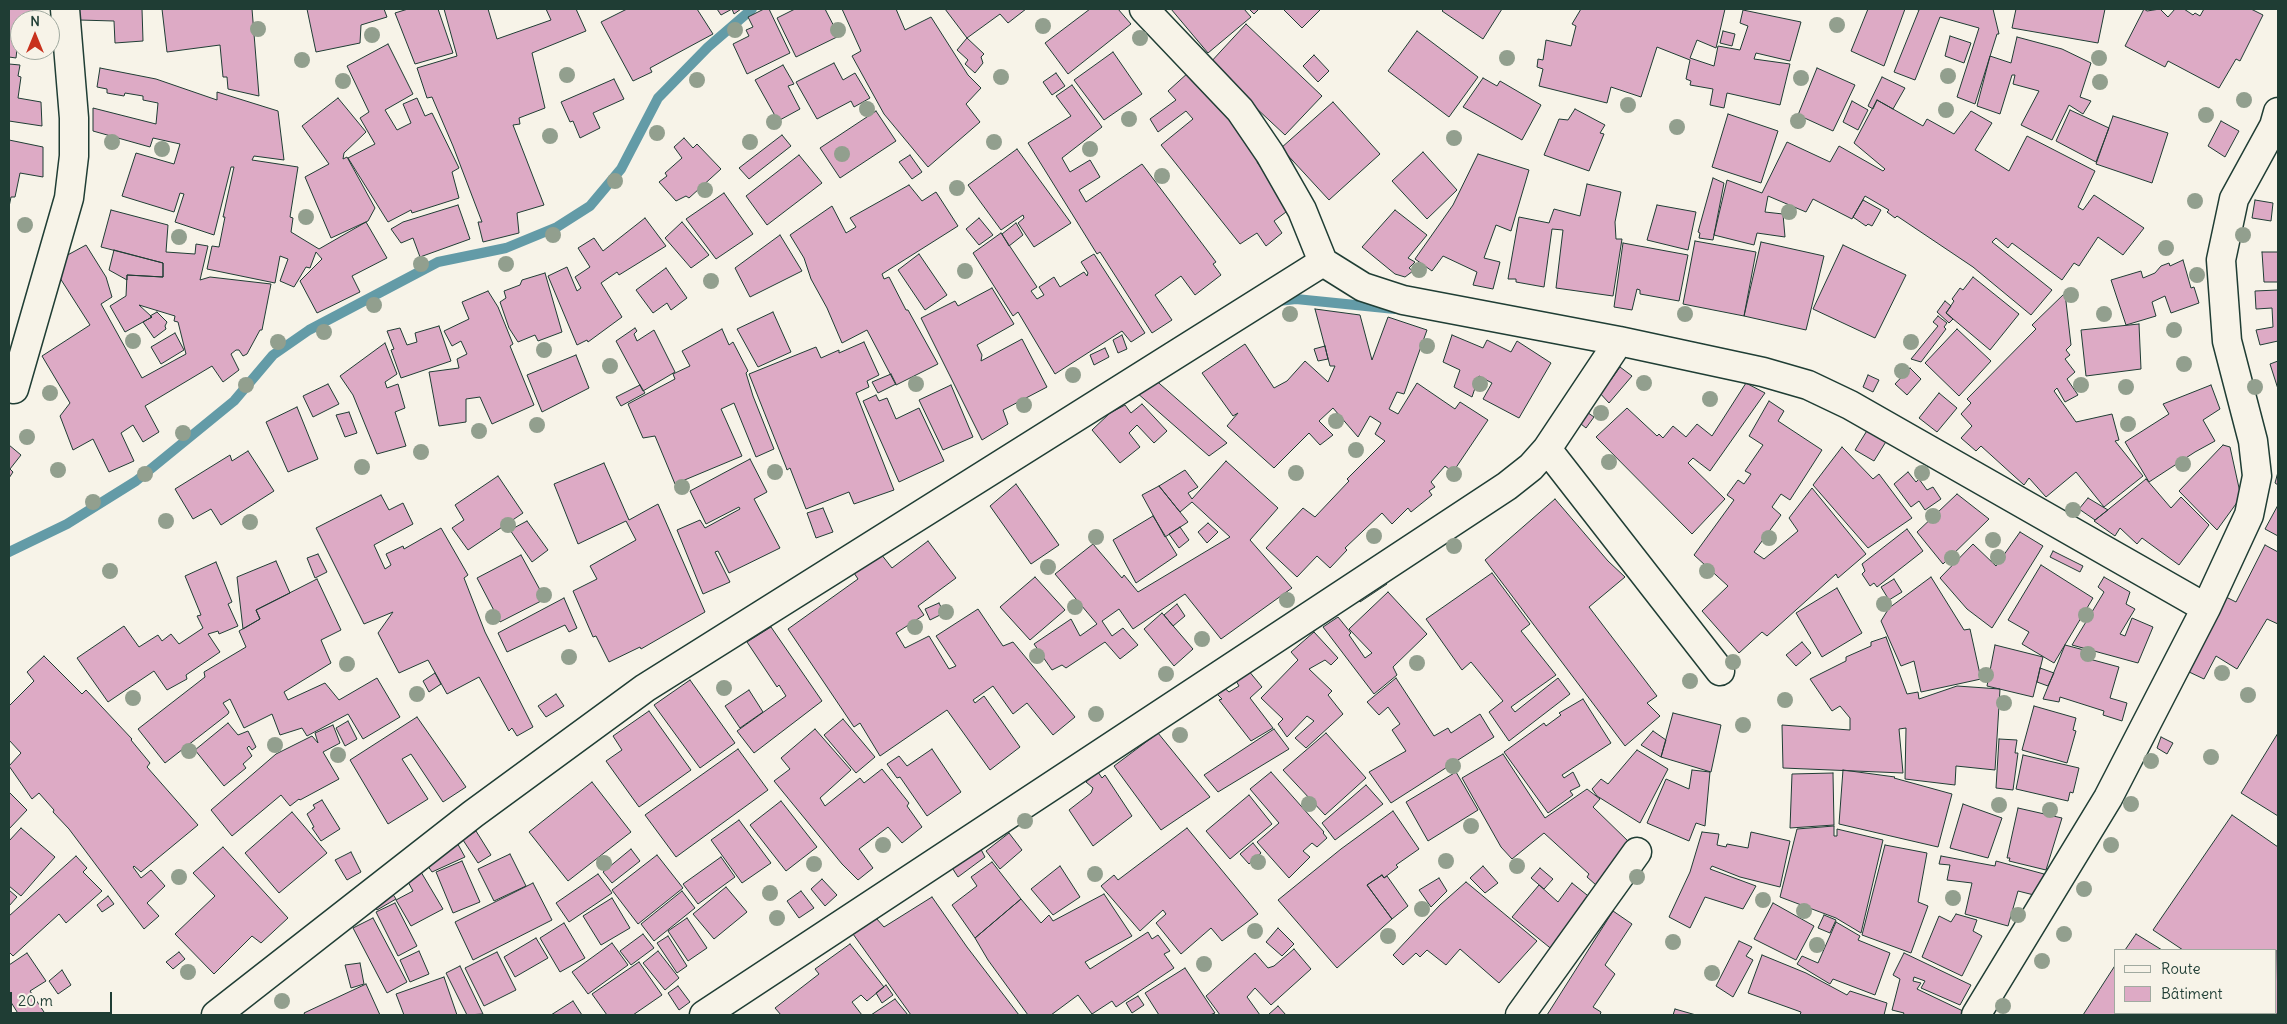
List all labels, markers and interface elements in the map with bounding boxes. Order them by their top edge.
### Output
north arrow [10,10,60,60]
text: N [30,12,40,30]
legend [2114,949,2277,1014]
text: Route [2161,959,2201,978]
scale bar [12,982,115,1014]
text: Bâtiment [2161,984,2223,1003]
text: 20 m [18,991,53,1010]

